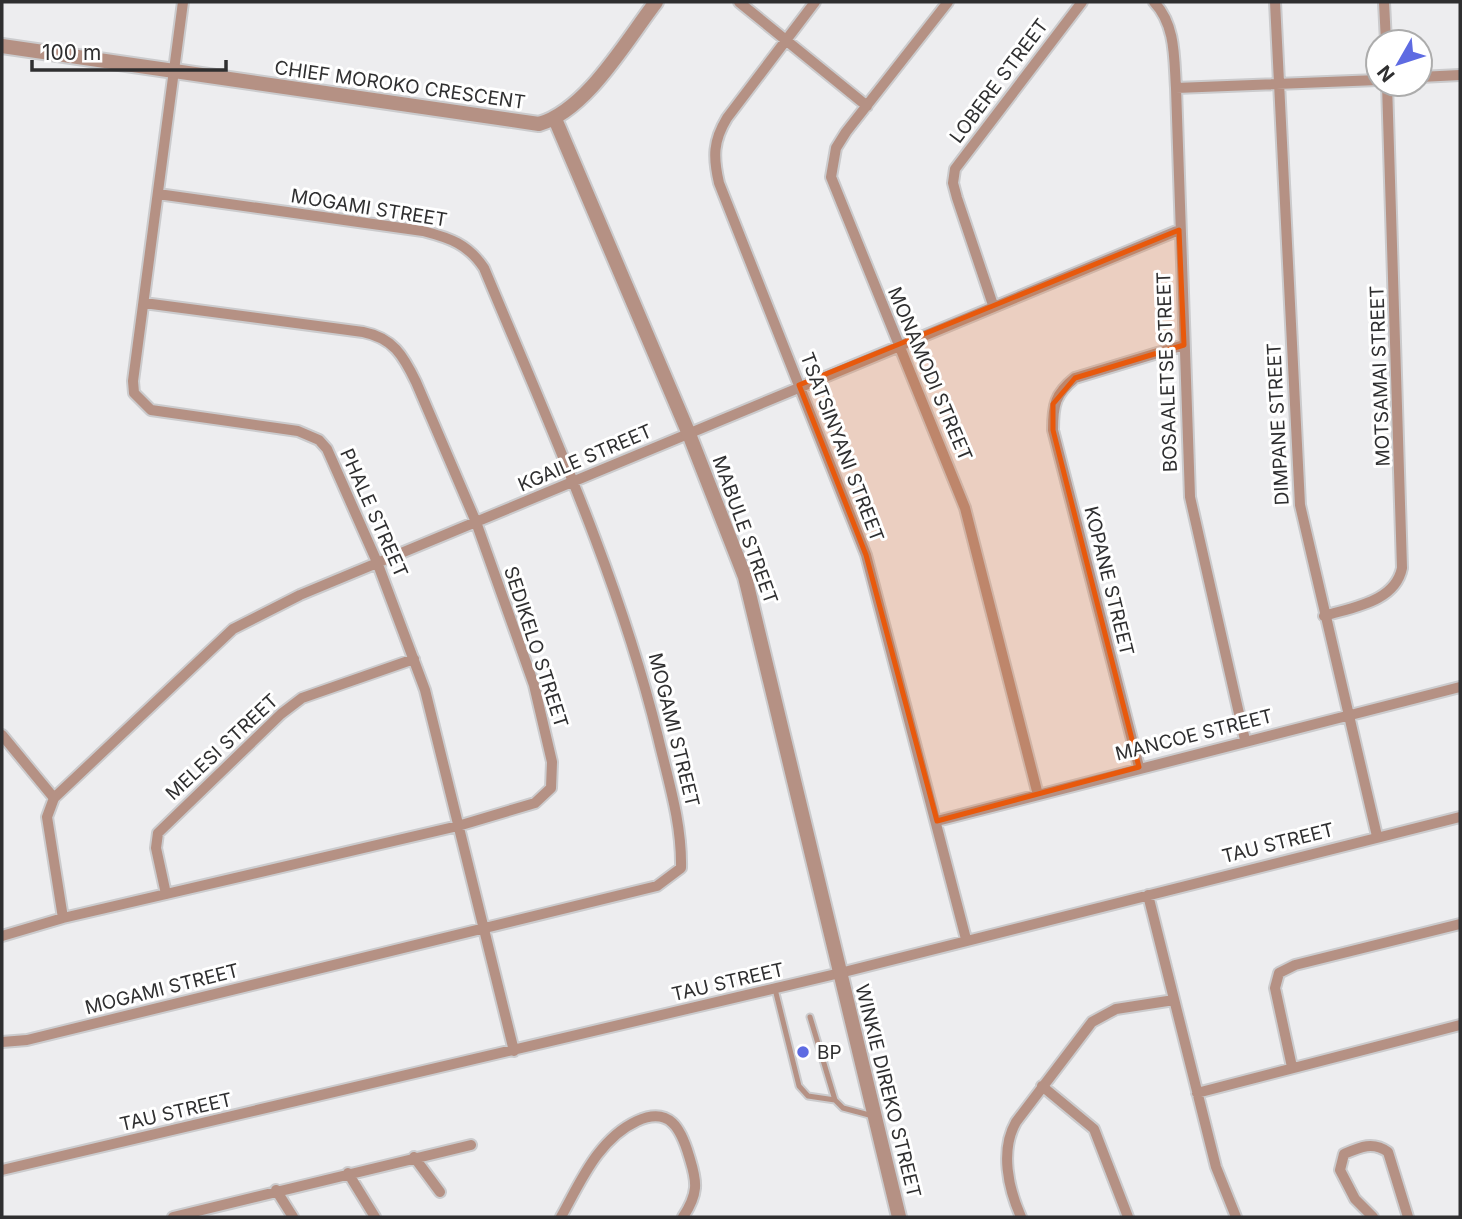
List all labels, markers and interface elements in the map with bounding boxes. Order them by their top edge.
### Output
street label: LOBERE STREET [945,14,1053,148]
scale bar [32,28,226,72]
north arrow [1364,28,1434,98]
text: 100 m [42,40,101,65]
street label: CHIEF MOROKO CRESCENT [273,56,527,114]
text: N [1373,61,1400,86]
street label: MOGAMI STREET [289,184,449,232]
street label: BOSAALETSE STREET [1152,271,1182,473]
street label: MONAMODI STREET [883,284,977,464]
street label: MOTSAMAI STREET [1365,285,1395,467]
street label: DIMPANE STREET [1262,342,1294,506]
street label: TSATSINYANI STREET [795,349,889,545]
street label: KGAILE STREET [515,419,655,497]
street label: PHALE STREET [335,445,413,581]
street label: MABULE STREET [707,453,783,607]
street label: KOPANE STREET [1079,504,1139,658]
street label: SEDIKELO STREET [499,563,573,731]
street label: MOGAMI STREET [644,651,704,809]
street label: MELESI STREET [161,689,283,805]
street label: MANCOE STREET [1113,704,1275,766]
street label: TAU STREET [1220,818,1336,868]
street label: TAU STREET [670,958,786,1006]
street label: MOGAMI STREET [83,959,241,1019]
street label: WINKIE DIREKO STREET [850,982,926,1200]
place label: BP [817,1041,842,1064]
marker: BP [795,1044,811,1060]
street label: TAU STREET [118,1088,234,1136]

